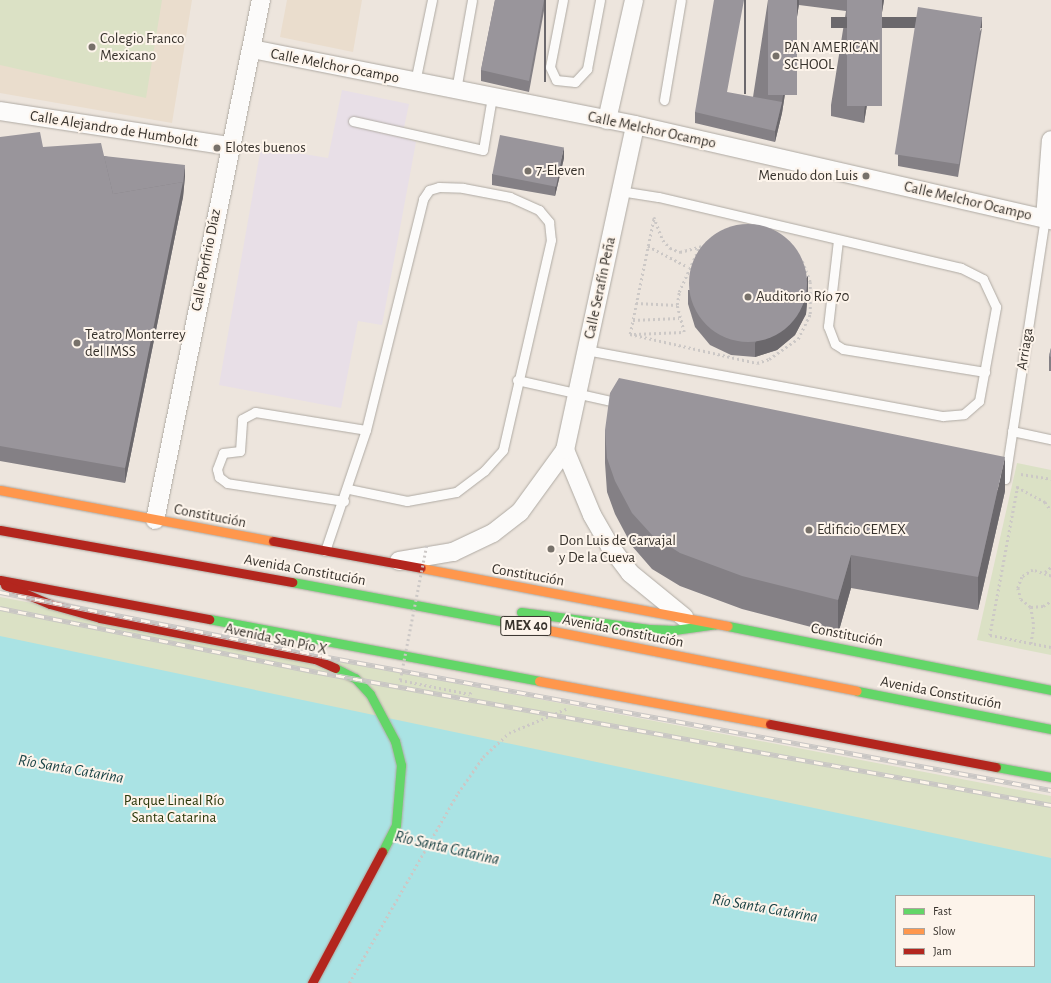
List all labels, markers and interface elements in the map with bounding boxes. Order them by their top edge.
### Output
place label: Colegio Franco Mexicano [100,29,184,64]
place label: PAN AMERICAN SCHOOL [784,38,879,73]
marker: Colegio Franco Mexicano [87,42,97,52]
street label: Calle Melchor Ocampo [269,45,401,87]
marker: PAN AMERICAN SCHOOL [771,51,781,61]
street label: Calle Alejandro de Humboldt [29,107,199,151]
street label: Calle Melchor Ocampo [586,108,718,152]
place label: Elotes buenos [225,139,306,157]
marker: Elotes buenos [212,143,222,153]
place label: 7-Eleven [536,162,585,180]
marker: 7-Eleven [523,166,533,176]
place label: Menudo don Luis [758,167,858,185]
marker: Menudo don Luis [861,171,871,181]
street label: Calle Melchor Ocampo [902,178,1034,224]
street label: Calle Porfirio Díaz [187,207,225,313]
street label: Calle Serafín Peña [580,235,620,341]
place label: Auditorio Río 70 [756,288,849,306]
marker: Auditorio Río 70 [743,292,753,302]
place label: Teatro Monterrey del IMSS [85,325,186,360]
street label: Arriaga [1013,326,1037,372]
marker: Teatro Monterrey del IMSS [72,338,82,348]
street label: Constitución [172,500,248,532]
place label: Edificio CEMEX [817,521,906,539]
marker: Edificio CEMEX [804,525,814,535]
place label: Don Luis de Carvajal y De la Cueva [559,531,676,566]
marker: Don Luis de Carvajal y De la Cueva [546,544,556,554]
street label: Avenida Constitución [243,550,367,590]
street label: Constitución [490,560,566,590]
street label: Avenida Constitución [561,610,685,652]
road number: MEX 40 [500,614,552,638]
street label: Avenida San Pío X [223,619,329,659]
street label: Constitución [809,619,885,651]
street label: Avenida Constitución [879,672,1003,714]
water label: Río Santa Catarina [17,750,125,788]
park label: Parque Lineal Río Santa Catarina [124,791,224,826]
water label: Río Santa Catarina [393,827,501,869]
water label: Río Santa Catarina [711,889,819,927]
legend [895,895,1035,967]
text: Fast [933,905,952,917]
text: Slow [933,925,955,937]
text: Jam [933,945,952,957]

